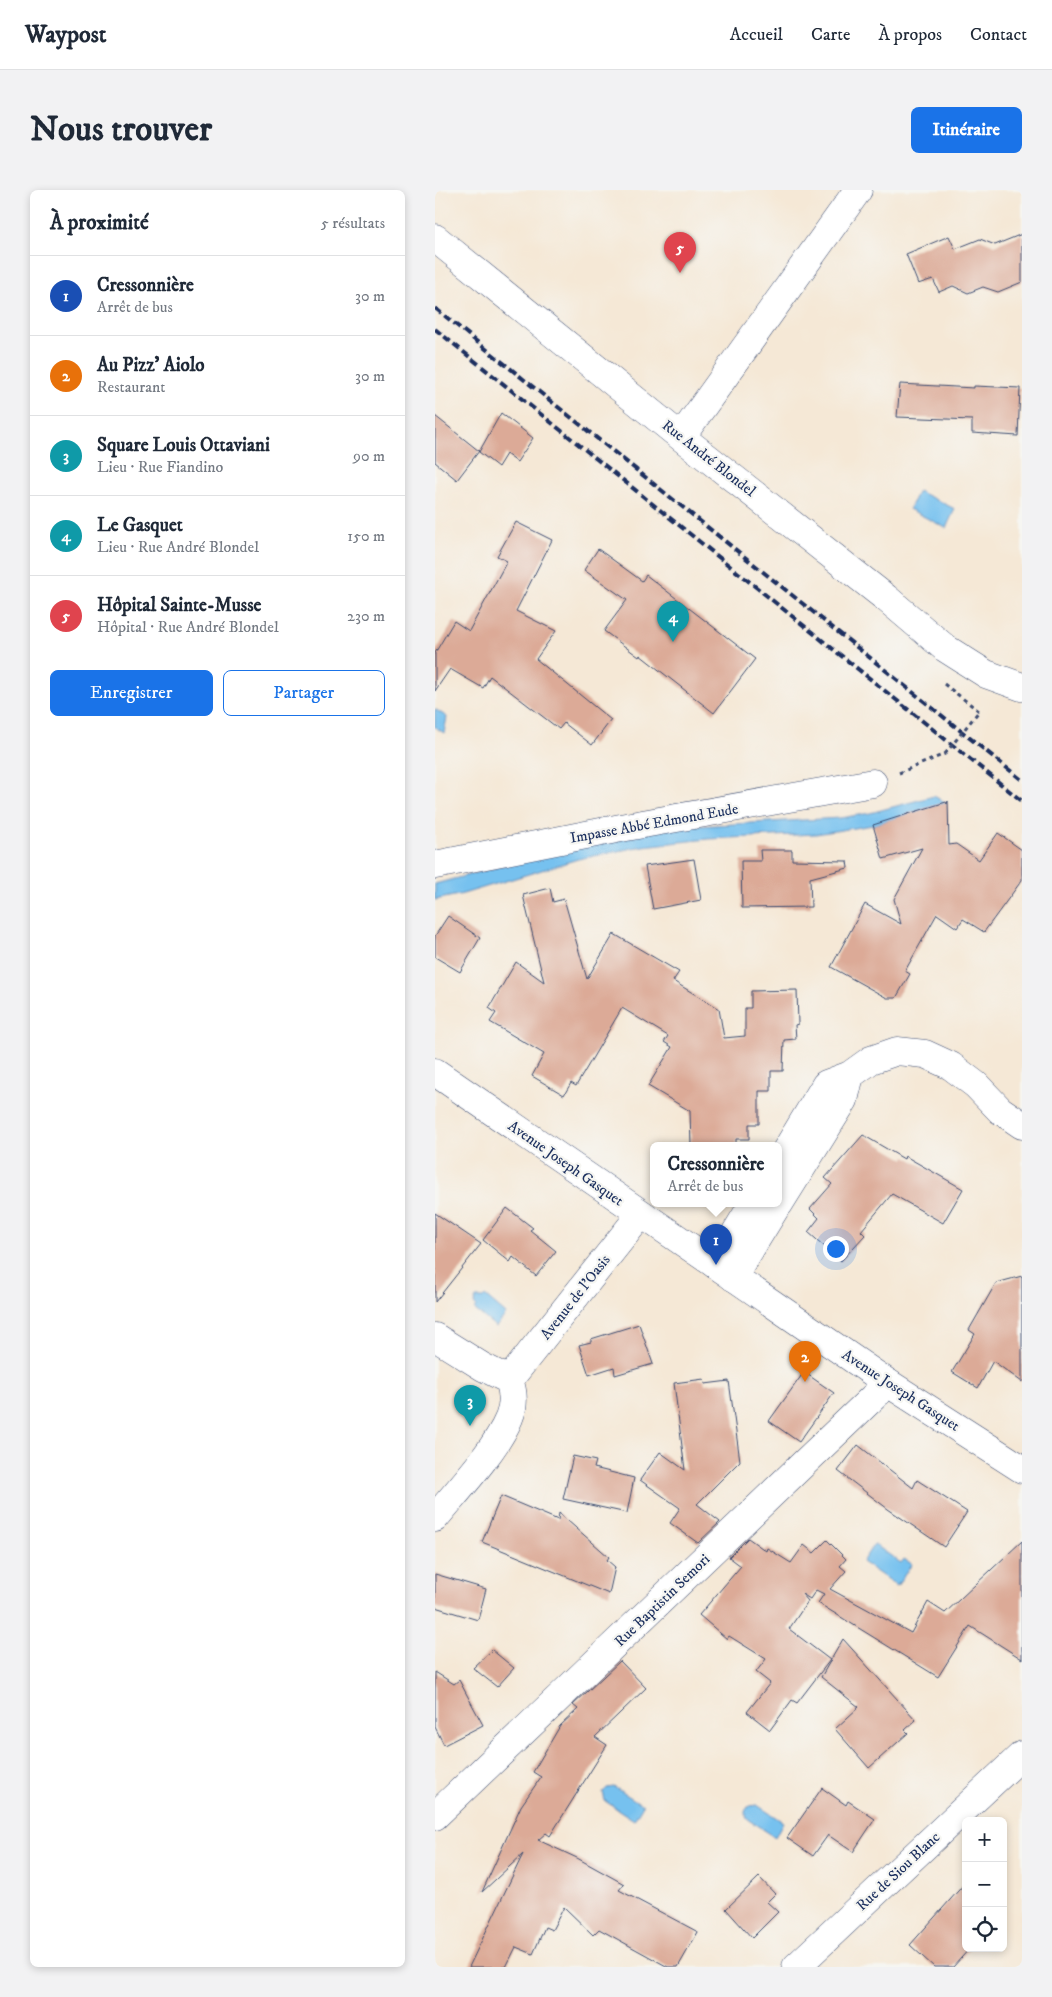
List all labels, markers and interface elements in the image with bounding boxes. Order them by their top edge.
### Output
text: Waypost [25,20,106,50]
text: Accueil [730,24,783,46]
text: Carte [811,24,850,46]
text: À propos [878,24,942,46]
text: Contact [970,24,1027,46]
button: Itinéraire [911,107,1022,153]
text: Nous trouver [30,108,212,152]
text: À proximité [50,210,149,236]
text: 5 résultats [321,213,385,233]
pin: 5 [664,232,696,273]
text: Cressonnière [97,274,194,297]
text: 1 [63,286,69,306]
text: 30 m [355,286,385,306]
text: Arrêt de bus [97,297,173,317]
text: Au Pizz' Aiolo [97,354,205,377]
text: 2 [62,366,70,386]
text: 30 m [355,366,385,386]
text: Restaurant [97,377,165,397]
street label: Rue André Blondel [658,416,760,501]
text: Square Louis Ottaviani [97,434,270,457]
text: 3 [63,446,69,466]
text: 90 m [353,446,385,466]
text: Lieu · Rue Fiandino [97,457,223,477]
text: Le Gasquet [97,514,183,537]
text: 4 [61,526,71,546]
text: 150 m [347,526,385,546]
text: Lieu · Rue André Blondel [97,537,259,557]
text: Hôpital Sainte-Musse [97,594,261,617]
pin: 4 [657,601,689,642]
text: 5 [62,606,70,626]
text: 230 m [347,606,385,626]
text: Hôpital · Rue André Blondel [97,617,279,637]
button: Enregistrer [50,670,213,716]
button: Partager [223,670,385,716]
street label: Impasse Abbé Edmond Eude [568,799,740,848]
street label: Avenue Joseph Gasquet [504,1116,627,1211]
popup [650,1142,782,1207]
text: Cressonnière [668,1153,764,1176]
text: Arrêt de bus [668,1176,743,1196]
pin: 1 [700,1224,732,1265]
your location [823,1236,849,1262]
street label: Avenue de l'Oasis [536,1251,614,1344]
pin: 2 [789,1341,821,1382]
street label: Avenue Joseph Gasquet [838,1345,963,1436]
pin: 3 [454,1385,486,1426]
street label: Rue Baptistin Semori [611,1550,714,1651]
map controls [962,1817,1007,1952]
button: + [962,1817,1007,1862]
street label: Rue de Siou Blanc [853,1827,945,1915]
button: − [962,1862,1007,1907]
button: locate [962,1907,1007,1952]

